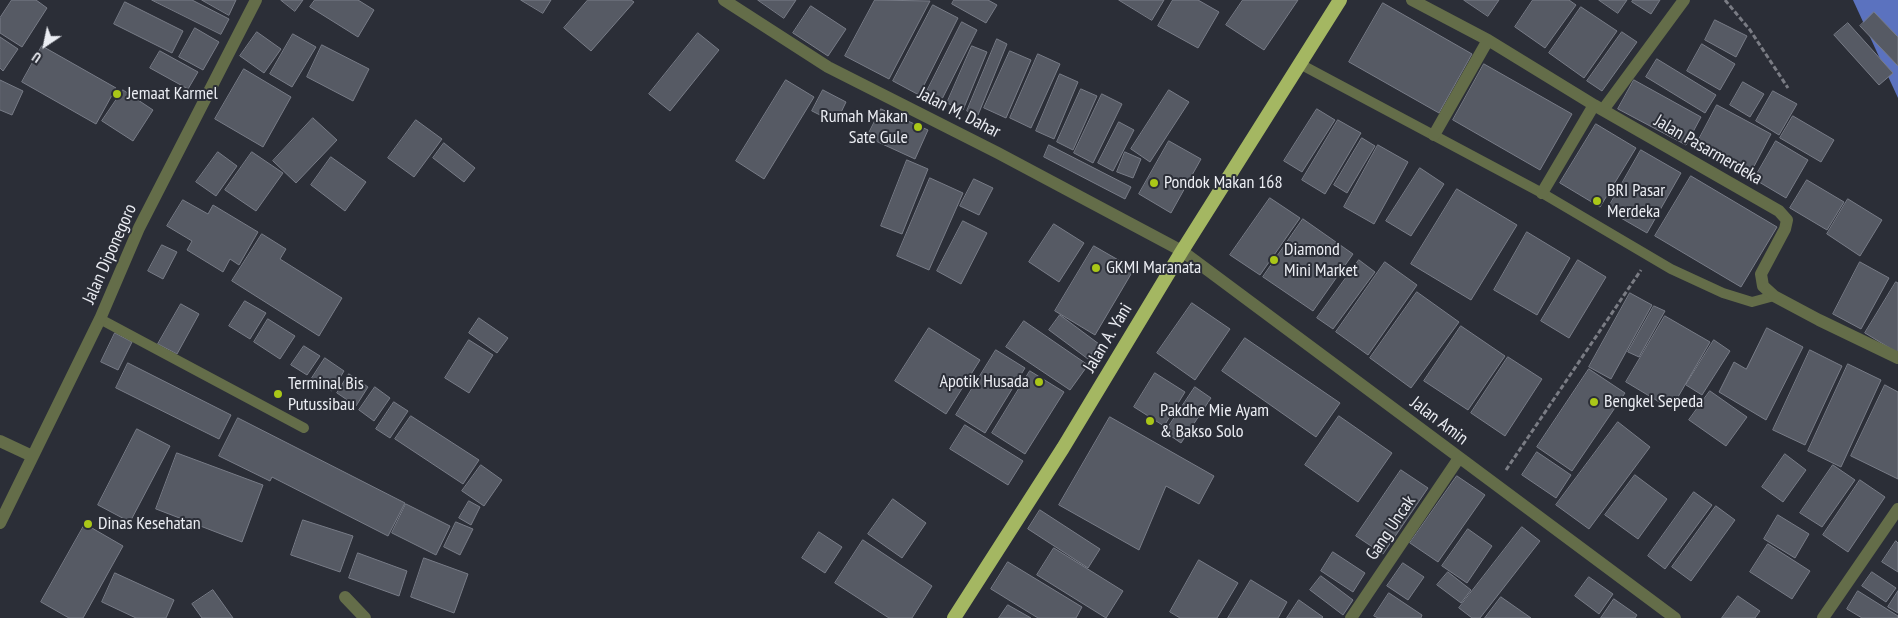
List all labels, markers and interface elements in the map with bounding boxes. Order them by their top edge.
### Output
north arrow [20,20,70,70]
text: U [29,48,45,67]
place label: Jemaat Karmel [127,83,218,105]
street label: Jalan M. Dahar [914,83,1004,143]
marker: Jemaat Karmel [111,88,123,100]
place label: Rumah Makan Sate Gule [820,106,908,148]
street label: Jalan Pasarmerdeka [1650,110,1766,190]
marker: Rumah Makan Sate Gule [912,121,924,133]
place label: Pondok Makan 168 [1164,172,1283,194]
marker: Pondok Makan 168 [1148,177,1160,189]
place label: BRI Pasar Merdeka [1607,180,1665,222]
marker: BRI Pasar Merdeka [1591,195,1603,207]
street label: Jalan Diponegoro [78,201,142,307]
place label: Diamond Mini Market [1284,239,1358,282]
marker: Diamond Mini Market [1268,254,1280,266]
place label: GKMI Maranata [1106,257,1201,279]
marker: GKMI Maranata [1090,262,1102,274]
street label: Jalan A. Yani [1079,300,1137,376]
place label: Apotik Husada [939,371,1029,393]
place label: Terminal Bis Putussibau [288,373,364,416]
marker: Apotik Husada [1033,376,1045,388]
marker: Terminal Bis Putussibau [272,388,284,400]
place label: Bengkel Sepeda [1604,391,1703,413]
street label: Jalan Amin [1406,392,1472,450]
marker: Bengkel Sepeda [1588,396,1600,408]
place label: Pakdhe Mie Ayam & Bakso Solo [1160,400,1269,442]
marker: Pakdhe Mie Ayam & Bakso Solo [1144,415,1156,427]
street label: Gang Uncak [1362,492,1420,564]
place label: Dinas Kesehatan [98,513,201,535]
marker: Dinas Kesehatan [82,518,94,530]

